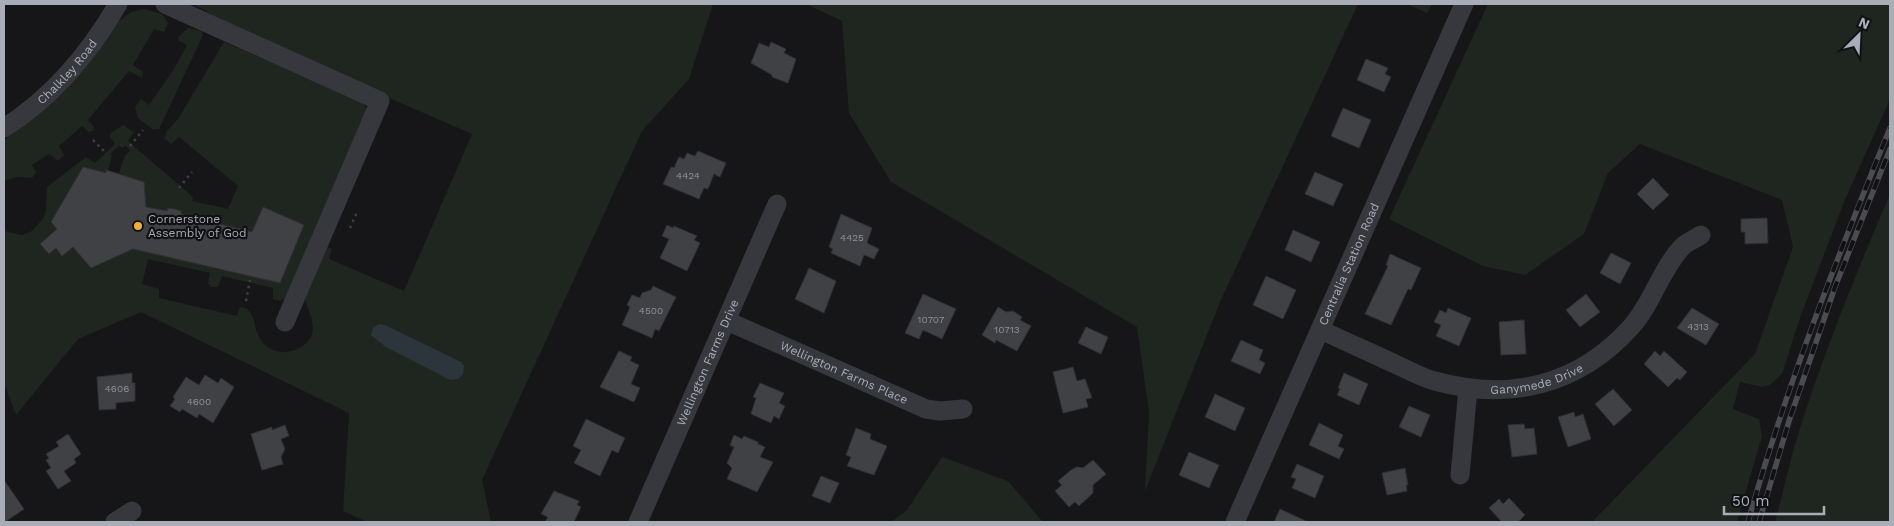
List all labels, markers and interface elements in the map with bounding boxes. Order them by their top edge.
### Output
north arrow [1834,10,1884,60]
text: N [1856,14,1872,33]
street label: Chalkley Road [34,37,100,107]
house number: 4424 [676,170,700,181]
street label: Centralia Station Road [1316,201,1382,327]
place label: Cornerstone Assembly of God [148,212,247,240]
marker: Cornerstone Assembly of God [132,220,144,232]
house number: 4425 [840,232,864,243]
street label: Wellington Farms Drive [674,297,741,428]
house number: 4500 [639,305,663,316]
house number: 10707 [918,314,945,325]
house number: 4313 [1687,321,1709,332]
house number: 10713 [994,324,1020,335]
street label: Wellington Farms Place [778,338,910,407]
street label: Ganymede Drive [1490,361,1586,397]
house number: 4606 [105,383,129,394]
house number: 4600 [187,396,211,407]
scale bar [1724,484,1824,516]
text: 50 m [1732,492,1769,510]

